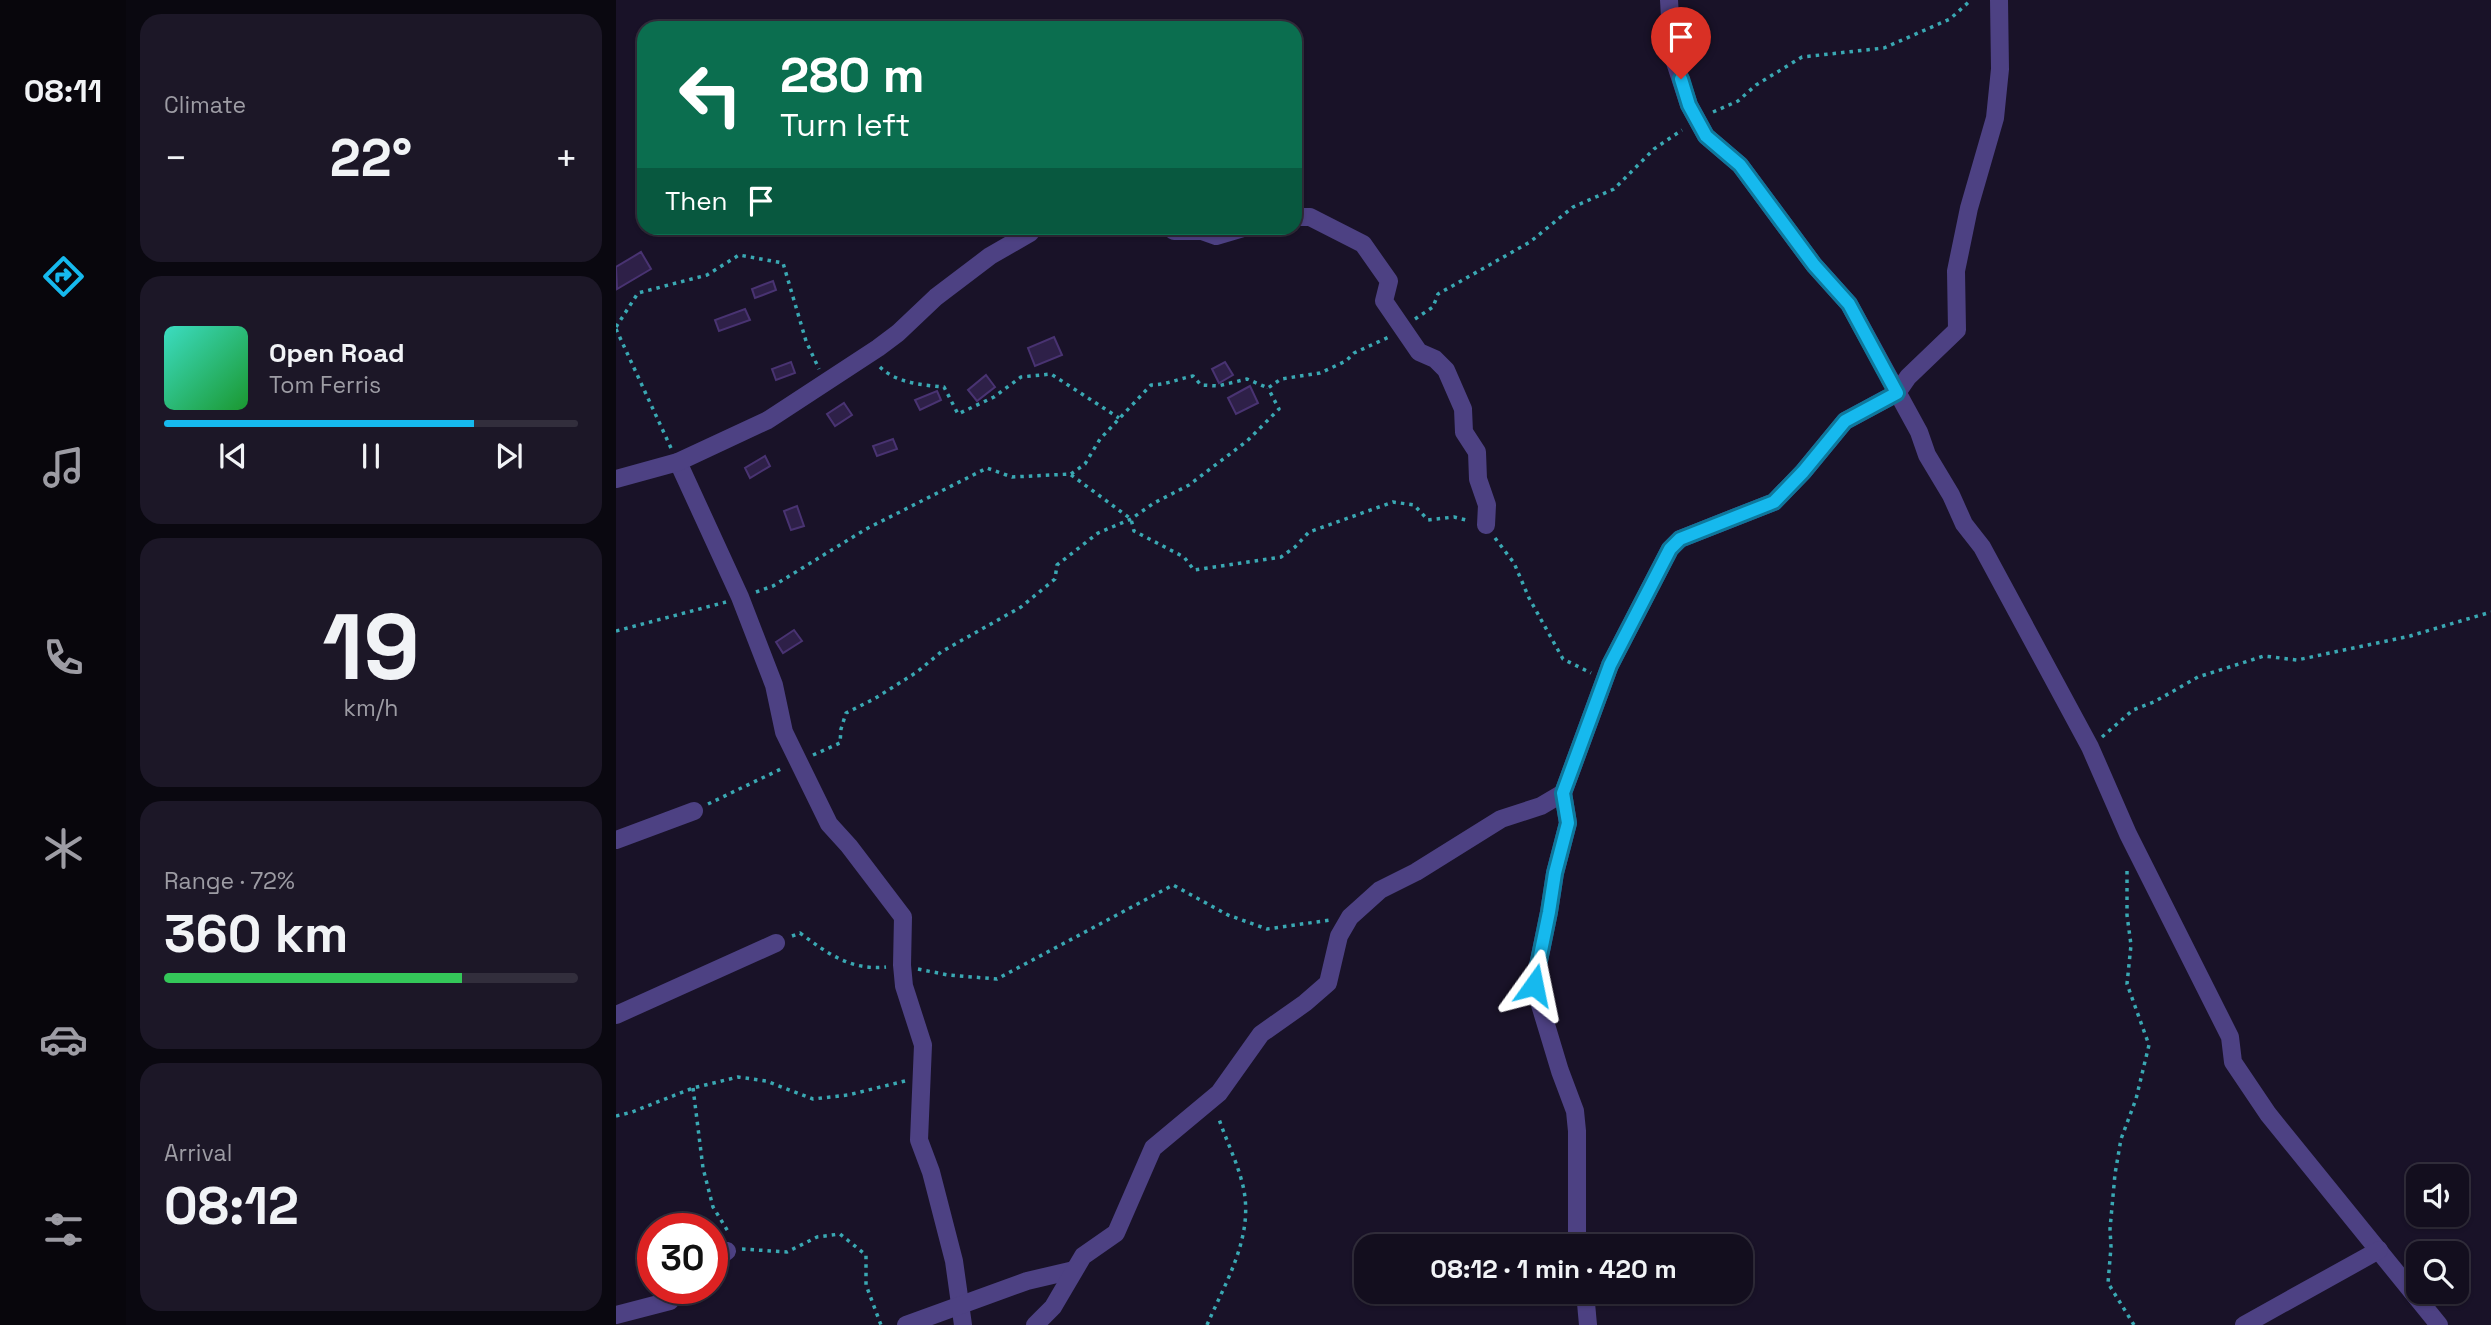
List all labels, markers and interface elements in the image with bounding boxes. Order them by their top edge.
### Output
pin [1651,7,1711,79]
icon: arrive [1662,18,1700,56]
text: 280 m [780,44,925,106]
icon: left [665,49,756,140]
text: 08:11 [24,71,102,111]
text: Climate [164,90,246,120]
text: Turn left [780,105,910,145]
text: 22° [330,125,412,191]
text: − [164,134,188,182]
text: + [554,134,578,182]
icon: arrive [742,182,780,220]
text: Then [665,184,728,218]
icon: directions [39,252,88,301]
text: Open Road [269,336,405,370]
text: Tom Ferris [269,370,381,400]
icon: previous [214,437,252,475]
icon: pause [352,437,390,475]
icon: next [490,437,528,475]
icon: music [39,443,88,492]
text: 19 [322,589,420,706]
icon: phone [39,633,88,682]
text: km/h [344,693,398,723]
icon: climate [39,824,88,873]
text: Range · 72% [164,866,295,896]
text: 360 km [164,901,348,967]
position arrow [1497,948,1571,1022]
icon: car [39,1015,88,1064]
text: Arrival [164,1138,232,1168]
map controls [2406,1164,2469,1304]
button: sound [2406,1164,2469,1227]
text: 08:12 [164,1173,299,1239]
icon: filters [39,1205,88,1254]
speed limit sign: 30 [637,1213,728,1304]
button: search [2406,1241,2469,1304]
text: 08:12 · 1 min · 420 m [1430,1252,1677,1286]

